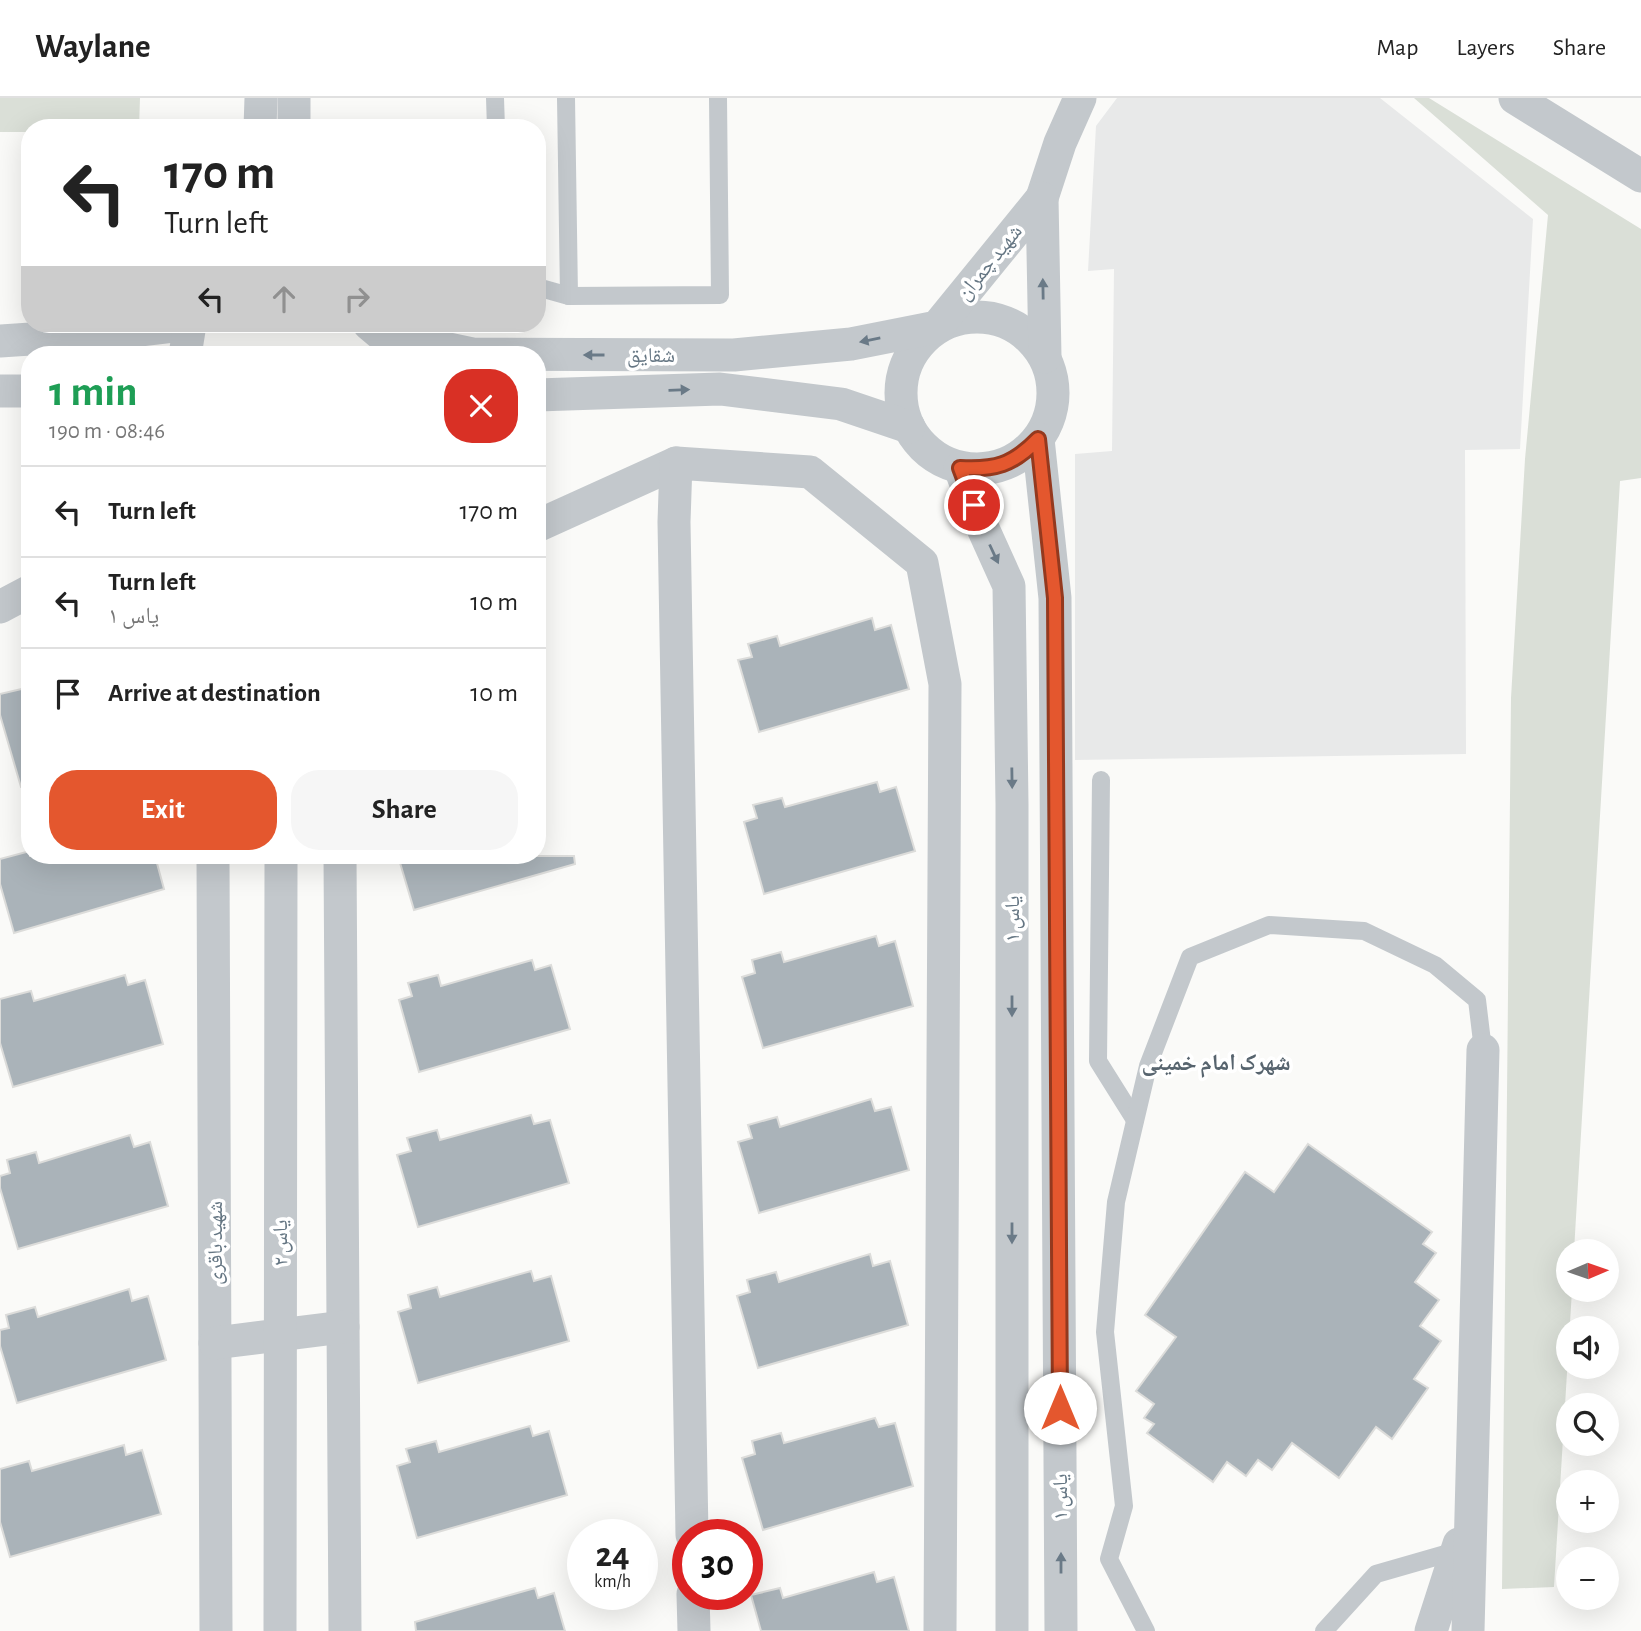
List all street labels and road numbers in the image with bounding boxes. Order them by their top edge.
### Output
street label: شهید چمران [953,220,1027,305]
street label: شقایق [627,345,675,368]
street label: یاس ۱ [1002,896,1025,942]
street label: شهید باقری [205,1201,227,1285]
street label: یاس ۲ [270,1220,293,1266]
street label: یاس ۱ [1050,1474,1073,1520]

